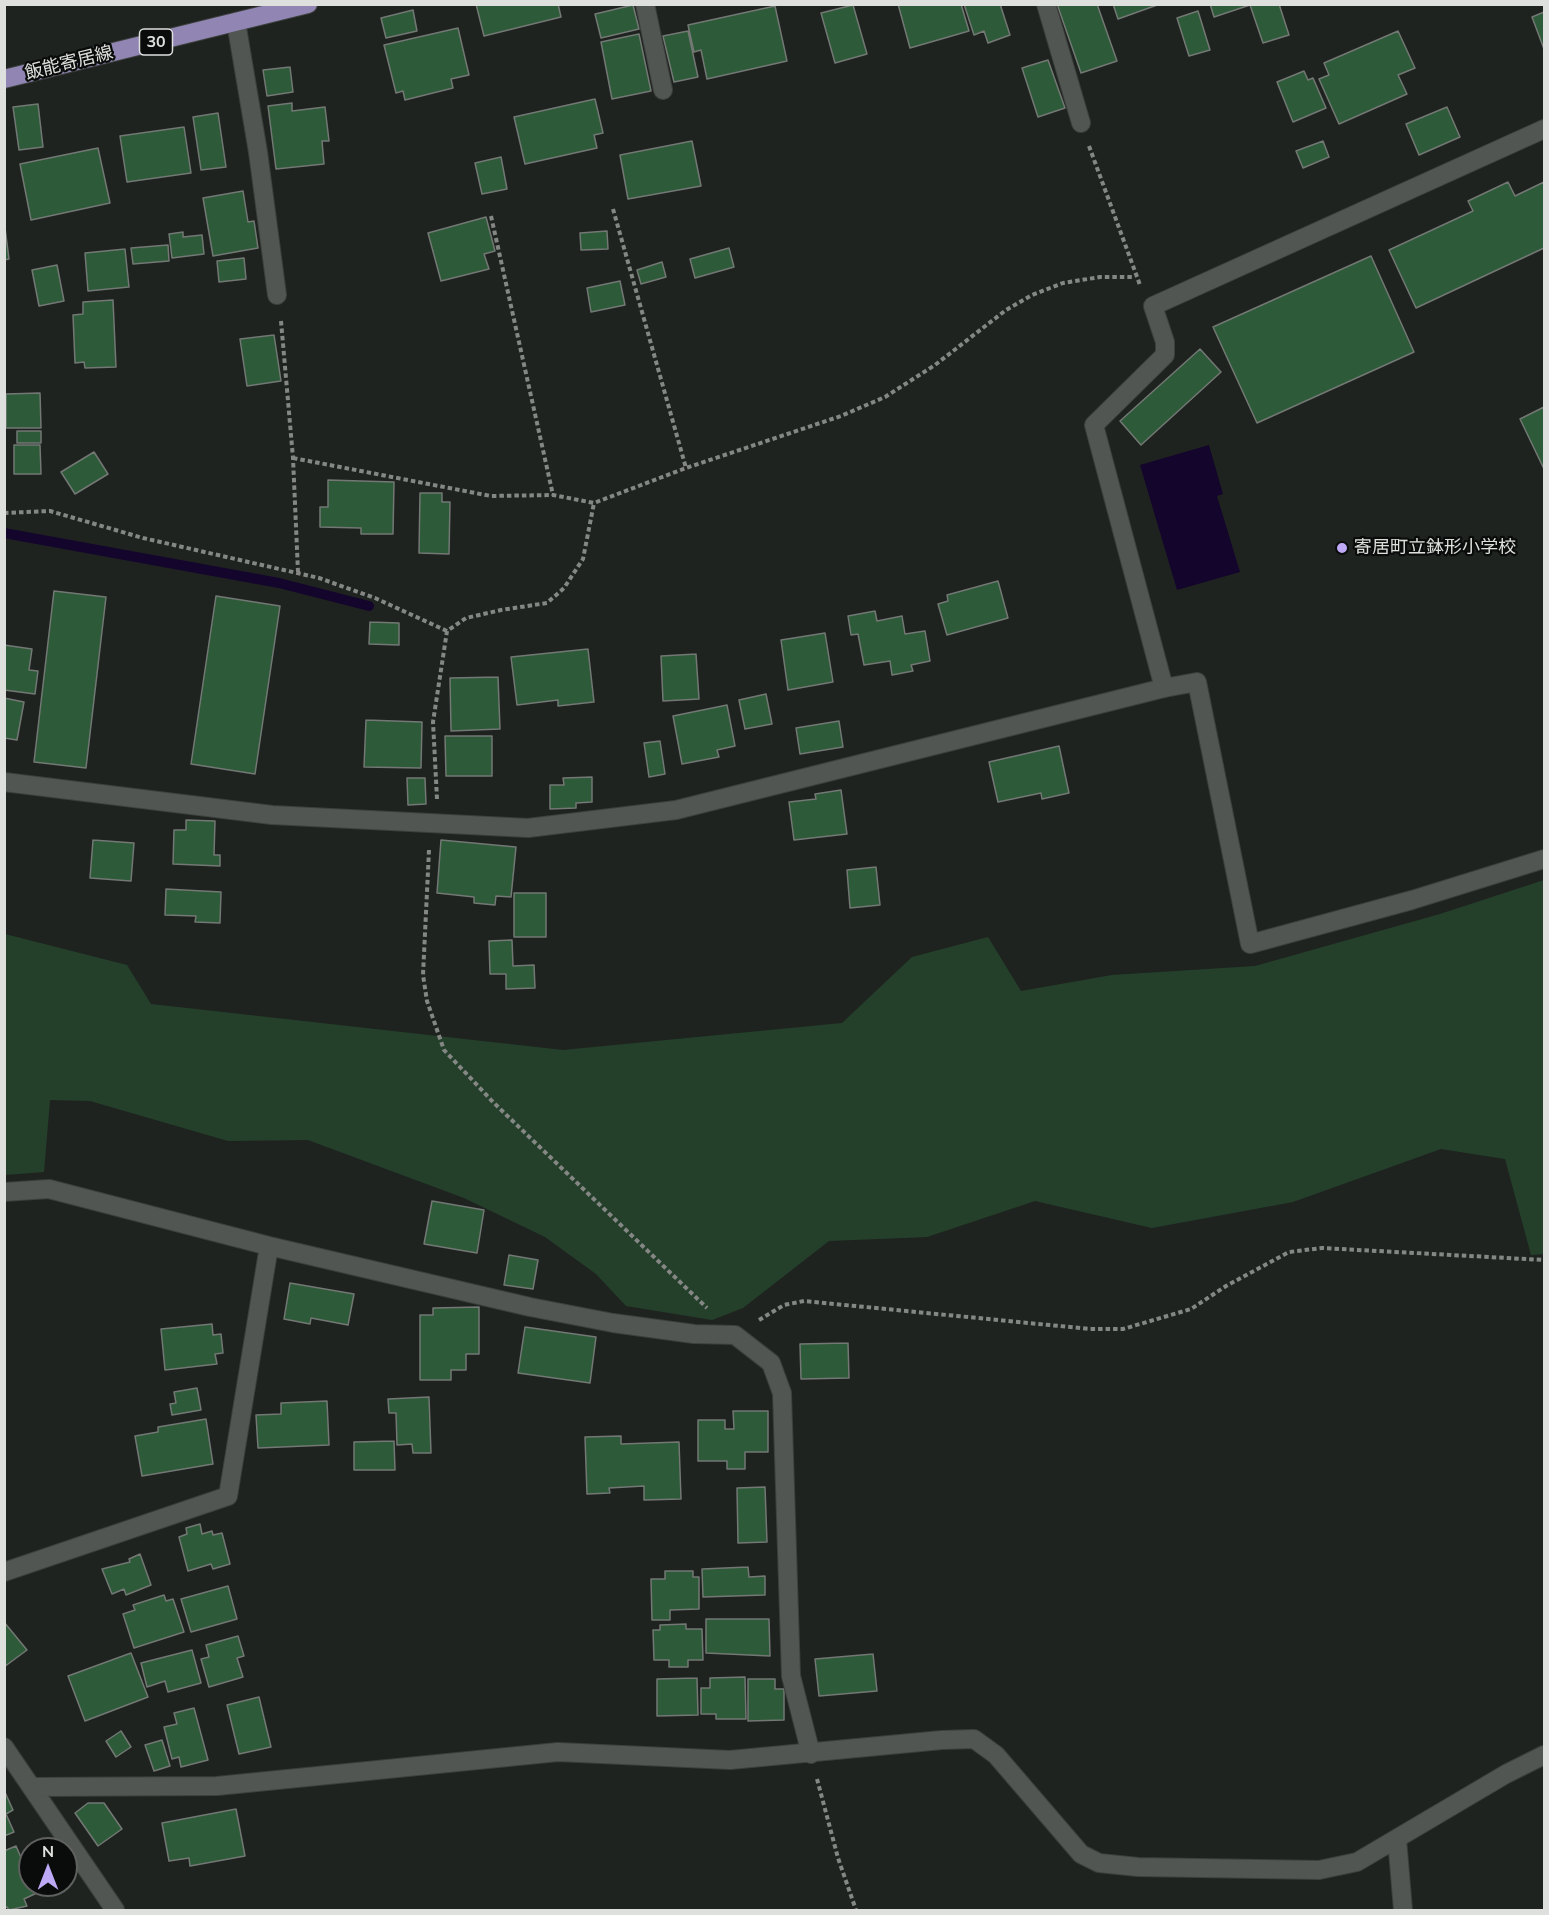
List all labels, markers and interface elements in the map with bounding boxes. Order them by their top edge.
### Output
road number: 30 [140,29,172,55]
street label: 飯能寄居線 [23,42,115,84]
place label: 寄居町立鉢形小学校 [1354,537,1516,559]
marker: 寄居町立鉢形小学校 [1335,541,1349,555]
north arrow [18,1837,78,1897]
text: N [42,1841,54,1861]

